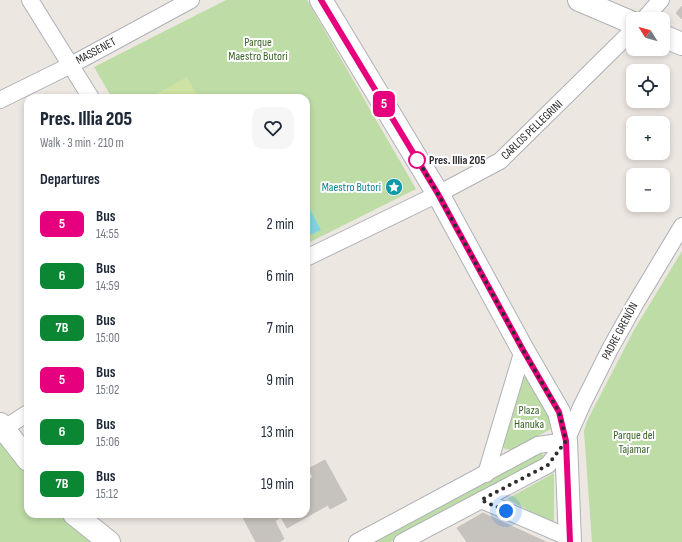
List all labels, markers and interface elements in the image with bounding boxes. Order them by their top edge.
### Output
north arrow [626,12,670,56]
map controls [626,12,670,212]
street label: MASSENET [73,34,119,68]
park label: Parque Maestro Butori [228,35,288,64]
button: locate [626,64,670,108]
line badge: 5 [371,91,397,117]
text: 5 [381,95,387,112]
street label: CARLOS PELLEGRINI [498,97,566,163]
button: heart [252,107,294,149]
text: Pres. Illia 205 [40,108,132,131]
button: + [626,116,670,160]
text: Walk · 3 min · 210 m [40,135,124,151]
marker: Pres. Illia 205 [408,151,426,169]
place label: Pres. Illia 205 [429,153,485,168]
button: − [626,168,670,212]
text: Departures [40,170,100,189]
place icon: Maestro Butori [384,177,404,197]
place label: Maestro Butori [322,180,381,195]
text: Bus [96,207,115,226]
text: 5 [59,215,65,232]
text: 2 min [267,215,294,234]
text: 14:55 [96,226,119,242]
text: Bus [96,259,115,278]
text: 6 [59,267,65,284]
text: 6 min [266,267,294,286]
text: 14:59 [96,278,119,294]
street label: PADRE GRENÓN [599,300,641,362]
text: Bus [96,311,115,330]
text: 7B [56,319,68,336]
text: 7 min [267,319,294,338]
text: 15:00 [96,330,120,346]
text: Bus [96,363,115,382]
text: 5 [59,371,65,388]
text: 9 min [266,371,294,390]
text: 15:02 [96,382,119,398]
park label: Plaza Hanuka [514,403,544,432]
text: Bus [96,415,115,434]
text: 6 [59,423,65,440]
text: 13 min [261,423,294,442]
park label: Parque del Tajamar [613,428,655,457]
text: 15:06 [96,434,120,450]
text: Bus [96,467,115,486]
text: 7B [56,475,68,492]
text: 19 min [261,475,294,494]
text: 15:12 [96,486,118,502]
your location [496,501,516,521]

